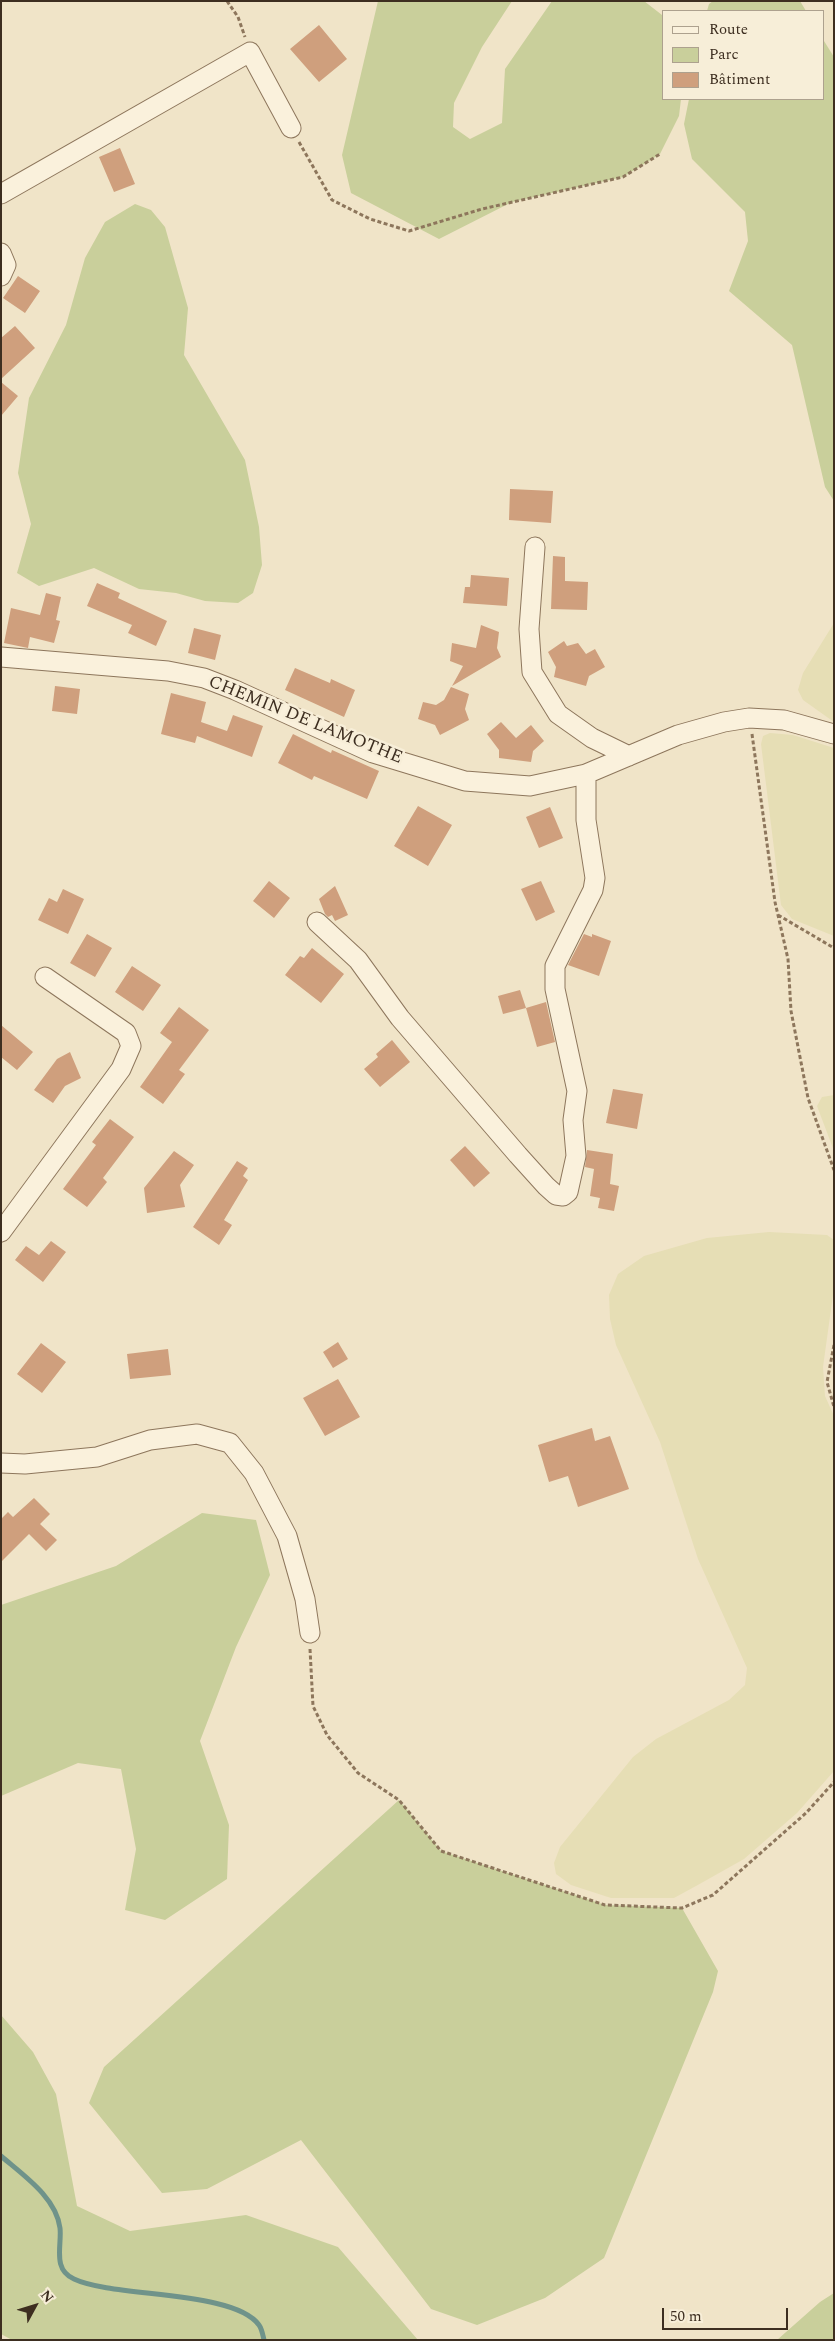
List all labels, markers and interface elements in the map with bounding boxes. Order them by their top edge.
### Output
legend [662,10,825,100]
text: Route [709,18,748,41]
text: Parc [709,43,739,66]
text: Bâtiment [709,68,770,91]
street label: CHEMIN DE LAMOTHE [205,672,405,770]
north arrow [10,2281,60,2331]
text: N [35,2285,59,2307]
scale bar [665,2298,791,2330]
text: 50 m [670,2305,702,2328]

